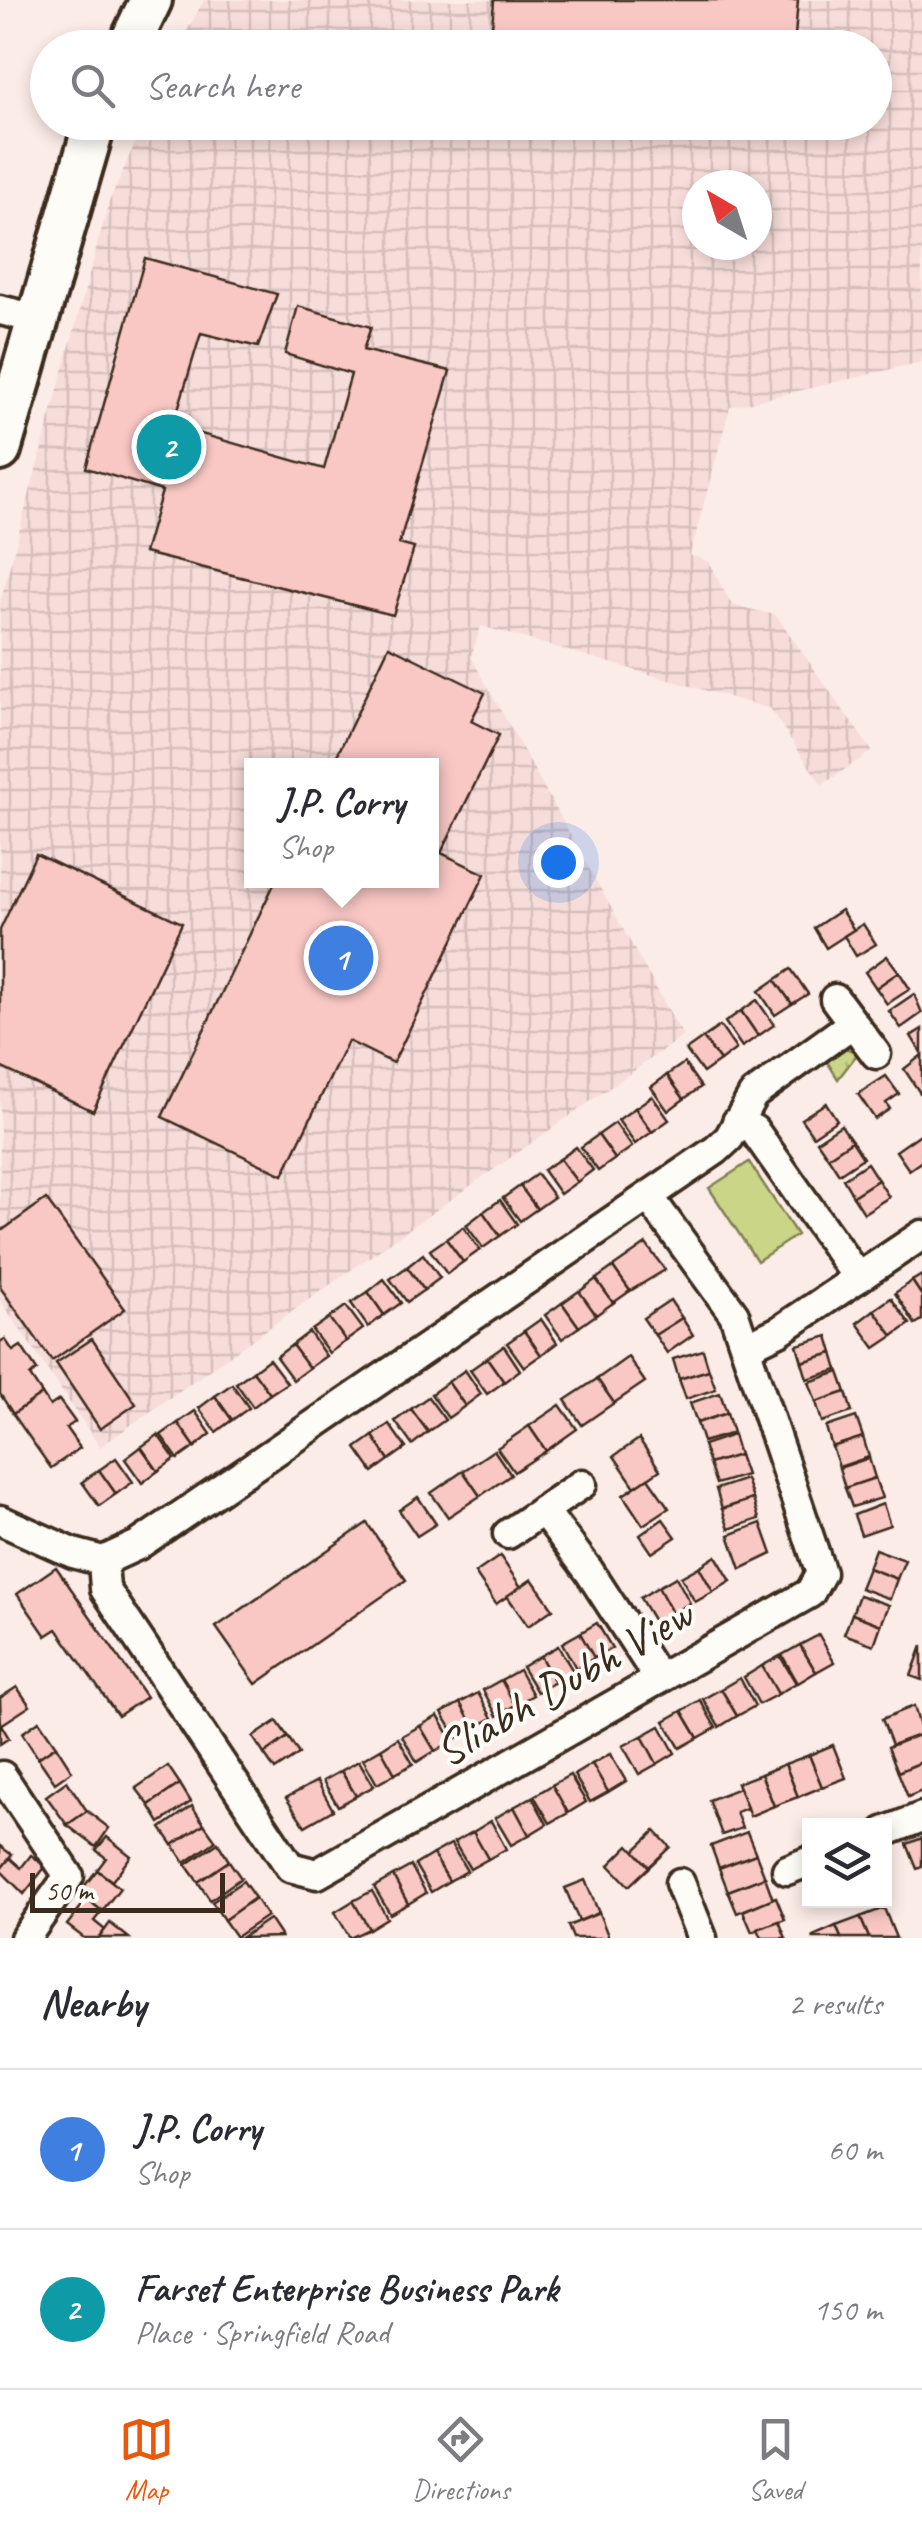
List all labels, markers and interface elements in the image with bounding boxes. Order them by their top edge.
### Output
search box [30,30,892,140]
icon: search [65,58,120,113]
text: Search here [145,62,300,109]
north arrow [682,170,772,260]
pin: 2 [136,410,202,484]
popup [244,758,439,888]
text: J.P. Corry [278,779,405,826]
text: Shop [278,826,333,867]
your location [533,837,584,888]
pin: 1 [308,920,374,996]
street label: Sliabh Dubh View [423,1583,705,1780]
map controls [802,1818,892,1908]
button: layers [802,1818,892,1908]
scale bar [30,1868,225,1912]
text: 50 m [45,1873,93,1908]
text: Nearby [40,1977,146,2030]
text: 2 results [788,1983,882,2024]
text: J.P. Corry [135,2105,261,2152]
text: 1 [65,2129,80,2170]
text: 60 m [828,2129,882,2170]
text: Shop [135,2152,189,2193]
text: Farset Enterprise Business Park [135,2265,558,2312]
text: 2 [65,2289,80,2330]
text: 150 m [813,2289,882,2330]
text: Place · Springfield Road [135,2312,389,2353]
tab: Map [119,2412,174,2507]
tab: Directions [412,2412,510,2507]
tab: Saved [748,2412,803,2507]

